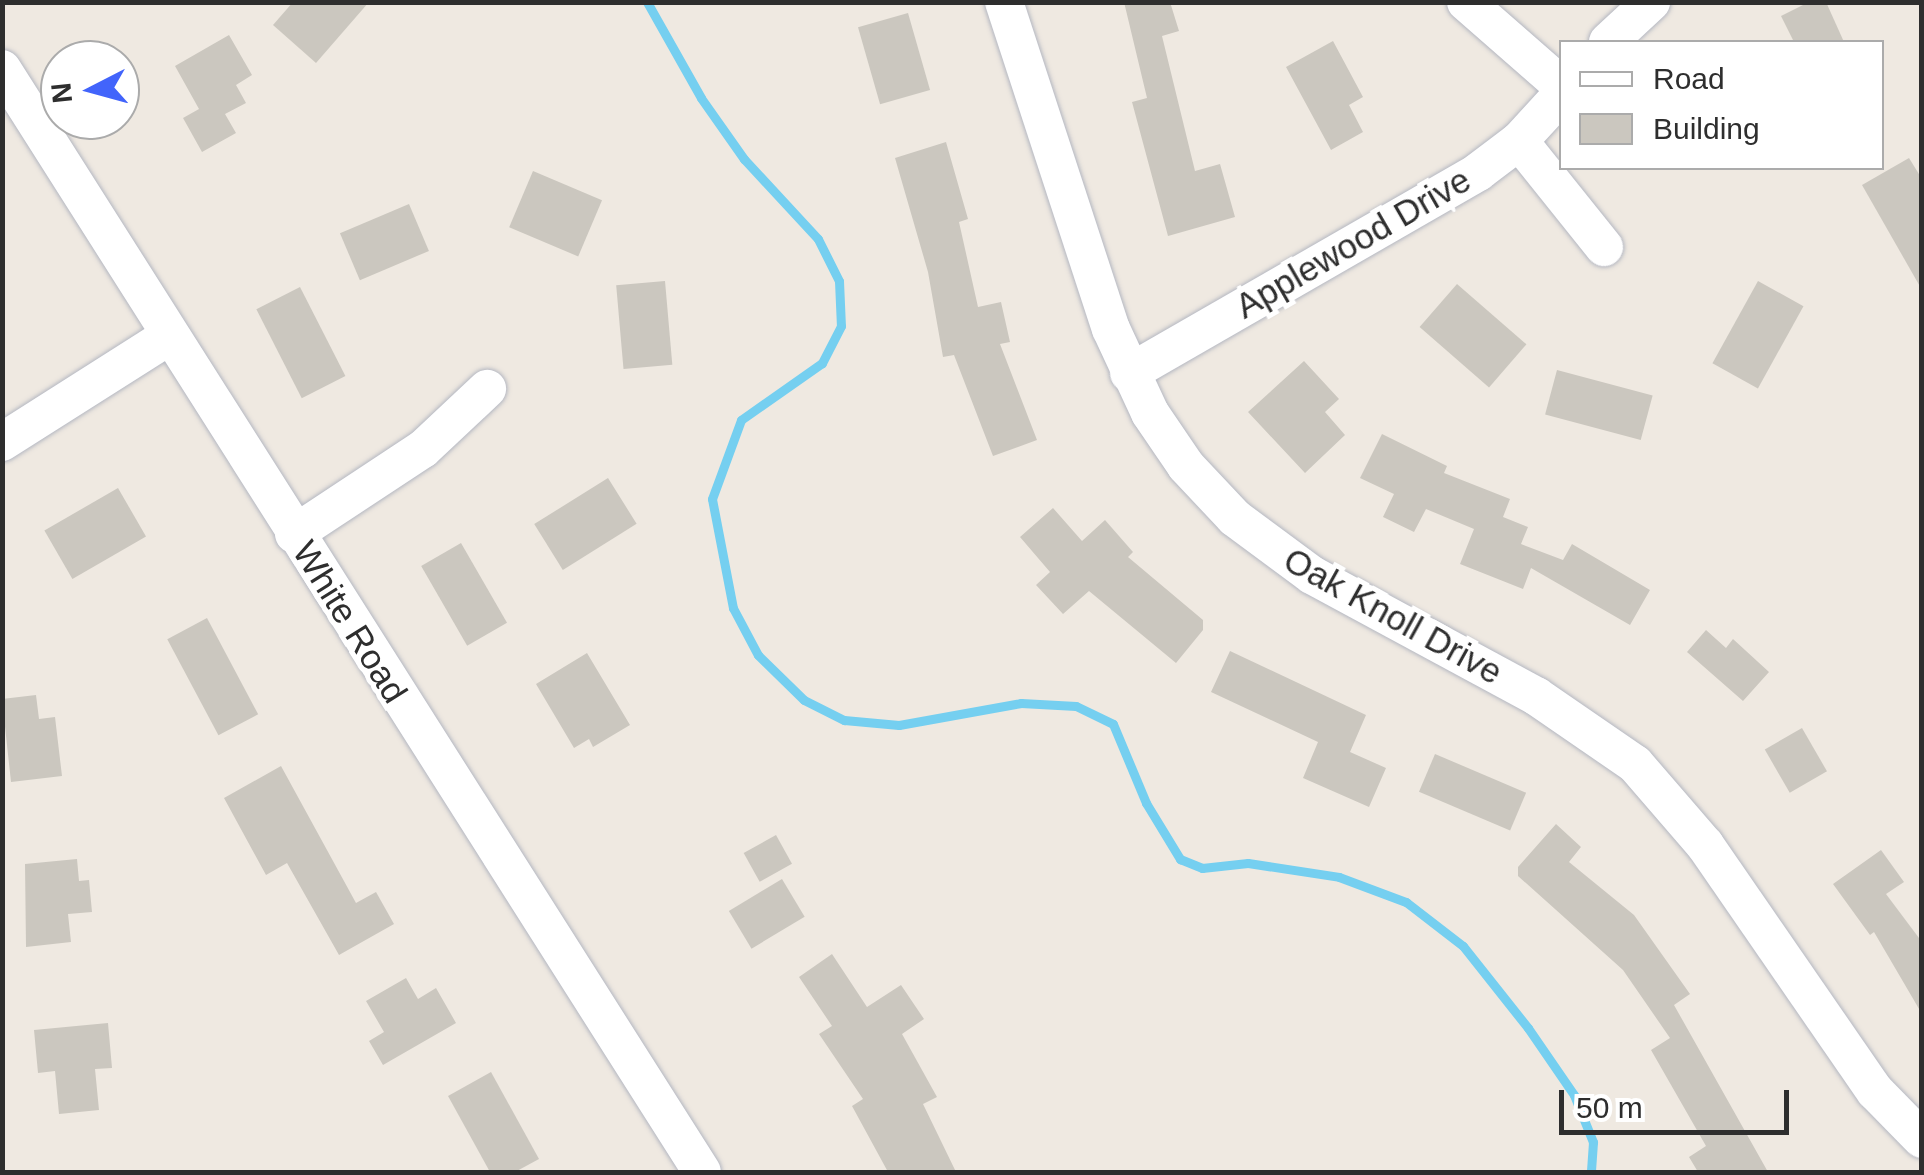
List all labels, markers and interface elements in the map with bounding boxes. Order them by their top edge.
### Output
north arrow [40,40,140,140]
legend [1559,40,1884,170]
text: Road [1653,62,1725,95]
text: N [45,81,78,105]
text: Building [1653,112,1760,145]
street label: Applewood Drive [1228,159,1478,327]
street label: White Road [284,533,416,711]
street label: Oak Knoll Drive [1276,539,1510,693]
scale bar [1564,1070,1794,1132]
text: 50 m [1576,1091,1643,1124]

